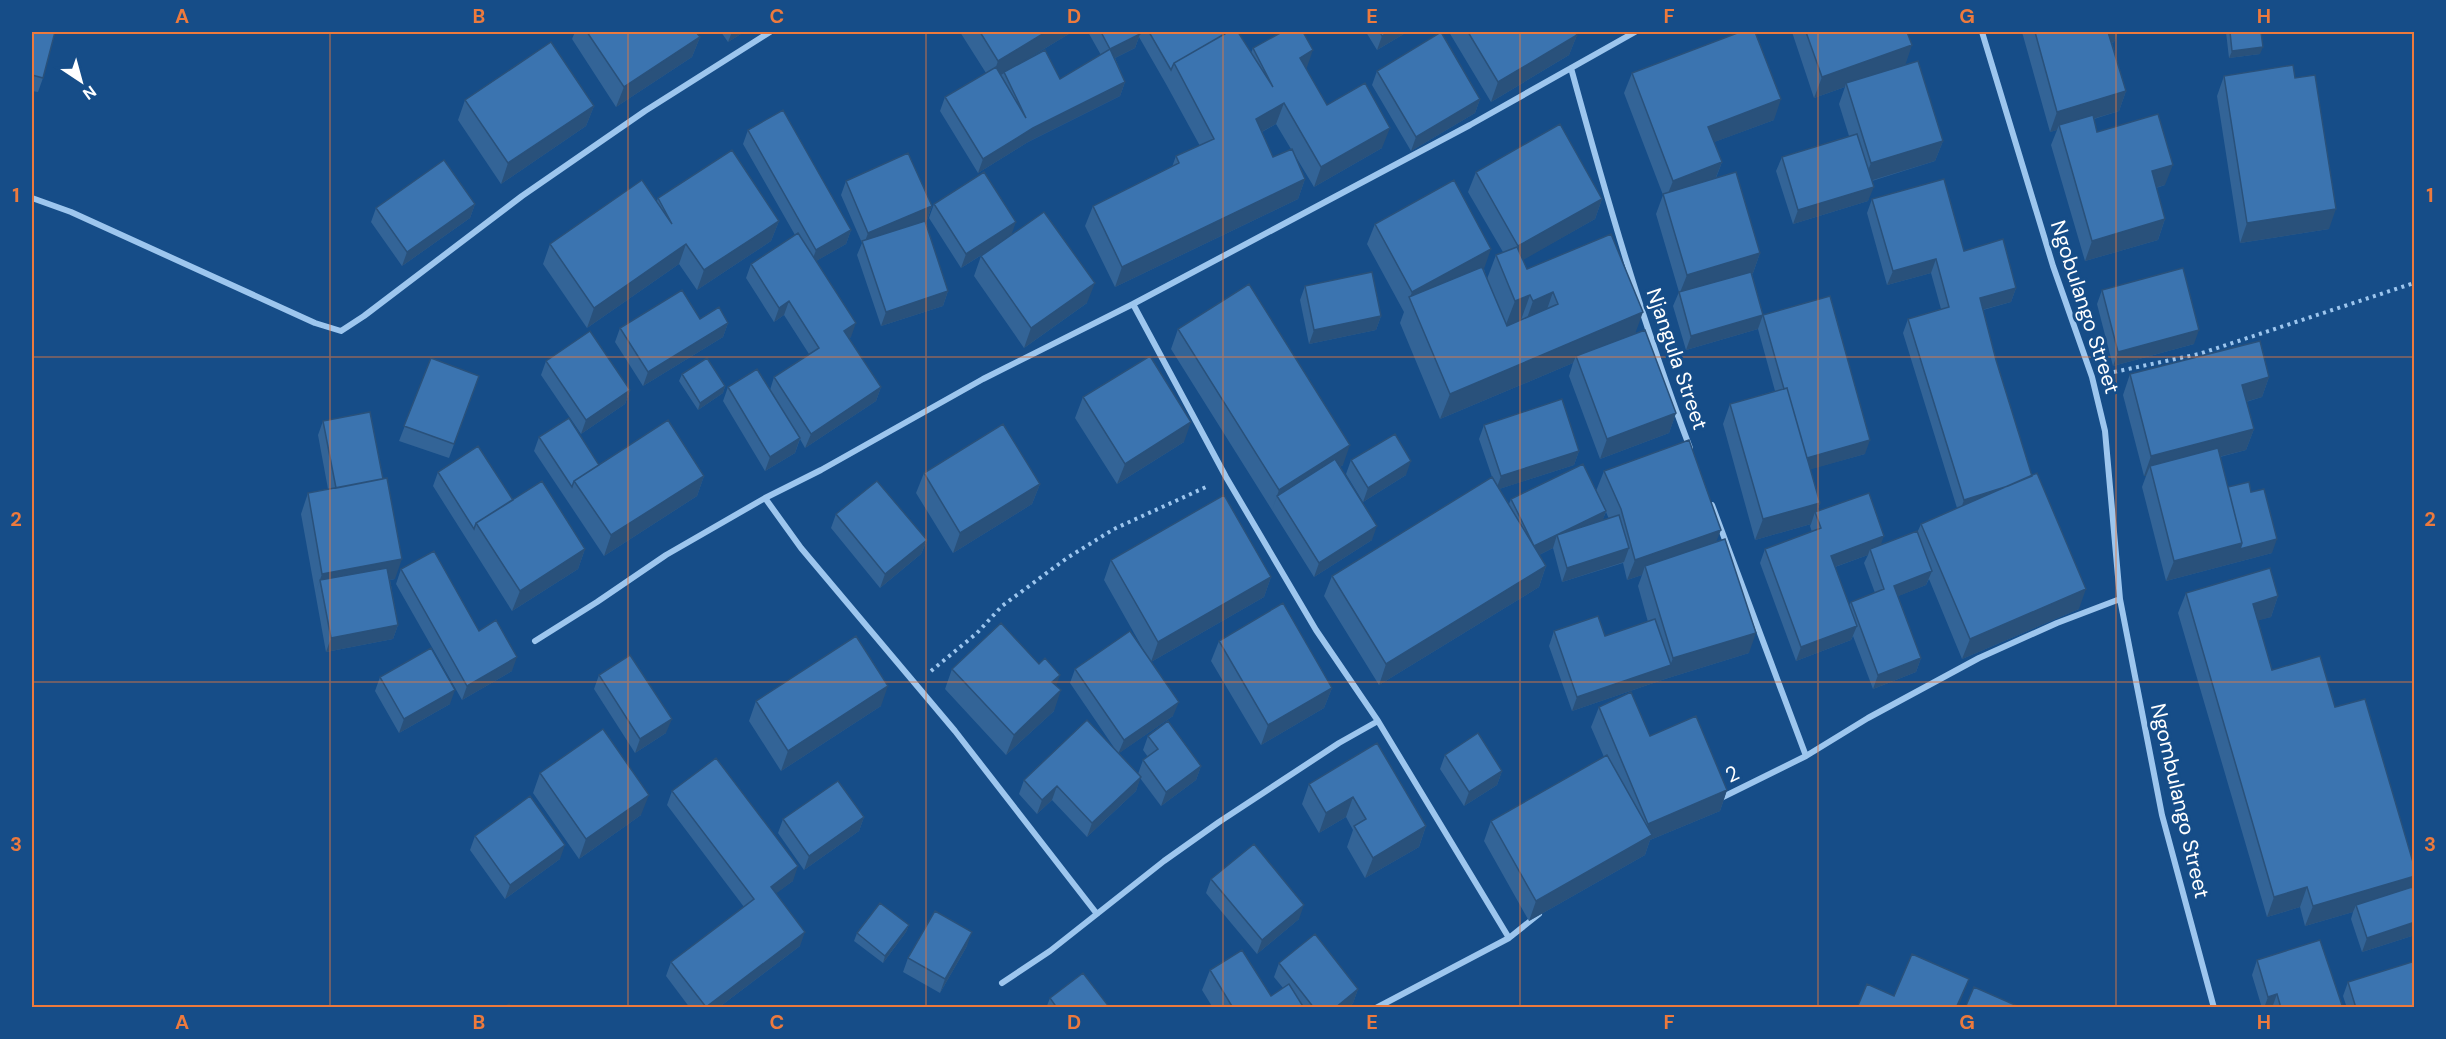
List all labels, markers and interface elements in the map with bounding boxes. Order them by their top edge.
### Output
text: A [175,3,189,29]
text: B [473,3,485,29]
text: C [770,3,784,29]
text: D [1067,3,1081,29]
text: E [1366,3,1378,29]
text: F [1663,3,1675,29]
text: G [1959,3,1975,29]
text: H [2257,3,2271,29]
north arrow [51,51,111,111]
text: N [79,81,100,105]
text: 1 [12,182,20,208]
text: 1 [2426,182,2434,208]
street label: Ngobulango Street [2044,217,2126,397]
street label: Njangula Street [1640,284,1714,434]
text: 2 [10,506,22,532]
text: 2 [2424,506,2436,532]
street label: Ngombulango Street [2144,701,2216,901]
street label: 2 [1720,759,1744,789]
text: 3 [10,831,22,857]
text: 3 [2424,831,2436,857]
text: A [175,1009,189,1035]
text: B [473,1009,485,1035]
text: C [770,1009,784,1035]
text: D [1067,1009,1081,1035]
text: E [1366,1009,1378,1035]
text: F [1663,1009,1675,1035]
text: G [1959,1009,1975,1035]
text: H [2257,1009,2271,1035]

